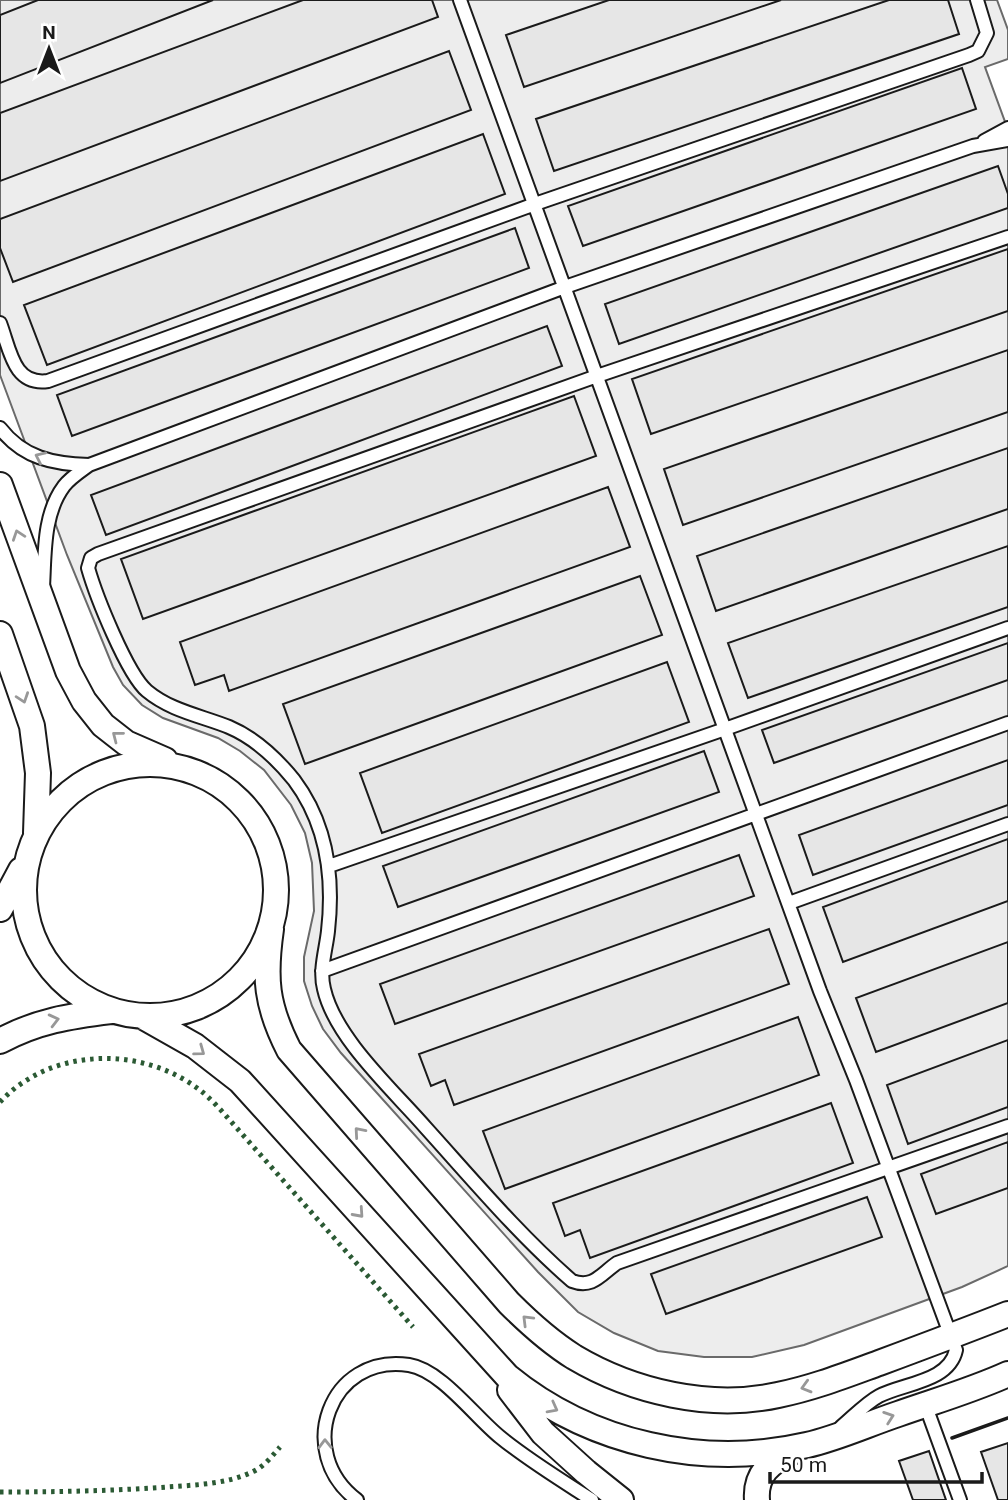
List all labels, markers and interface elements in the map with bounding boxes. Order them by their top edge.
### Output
north arrow [14,14,84,84]
text: N [42,21,56,44]
one-way arrow [35,451,47,465]
one-way arrow [12,530,26,542]
one-way arrow [15,691,29,704]
one-way arrow [113,732,125,745]
one-way arrow [48,1014,60,1028]
one-way arrow [192,1043,205,1055]
one-way arrow [355,1127,367,1140]
one-way arrow [351,1205,363,1218]
one-way arrow [522,1316,535,1329]
one-way arrow [800,1379,812,1394]
one-way arrow [546,1400,558,1413]
one-way arrow [883,1411,895,1425]
one-way arrow [317,1438,333,1448]
scale bar [770,1440,982,1484]
text: 50 m [780,1453,827,1477]

